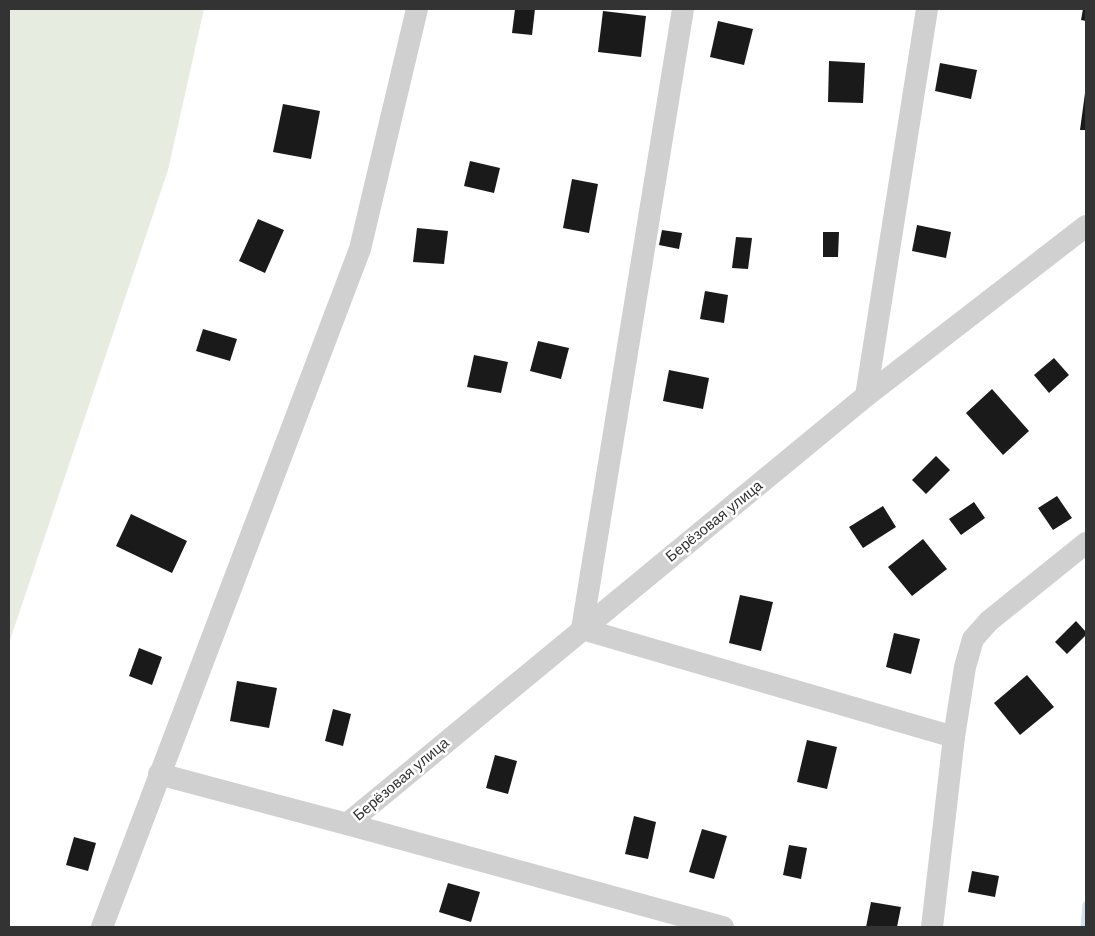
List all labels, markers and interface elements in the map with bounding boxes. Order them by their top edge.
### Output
street label: Берёзовая улица [661,475,767,566]
street label: Берёзовая улица [349,733,454,825]

